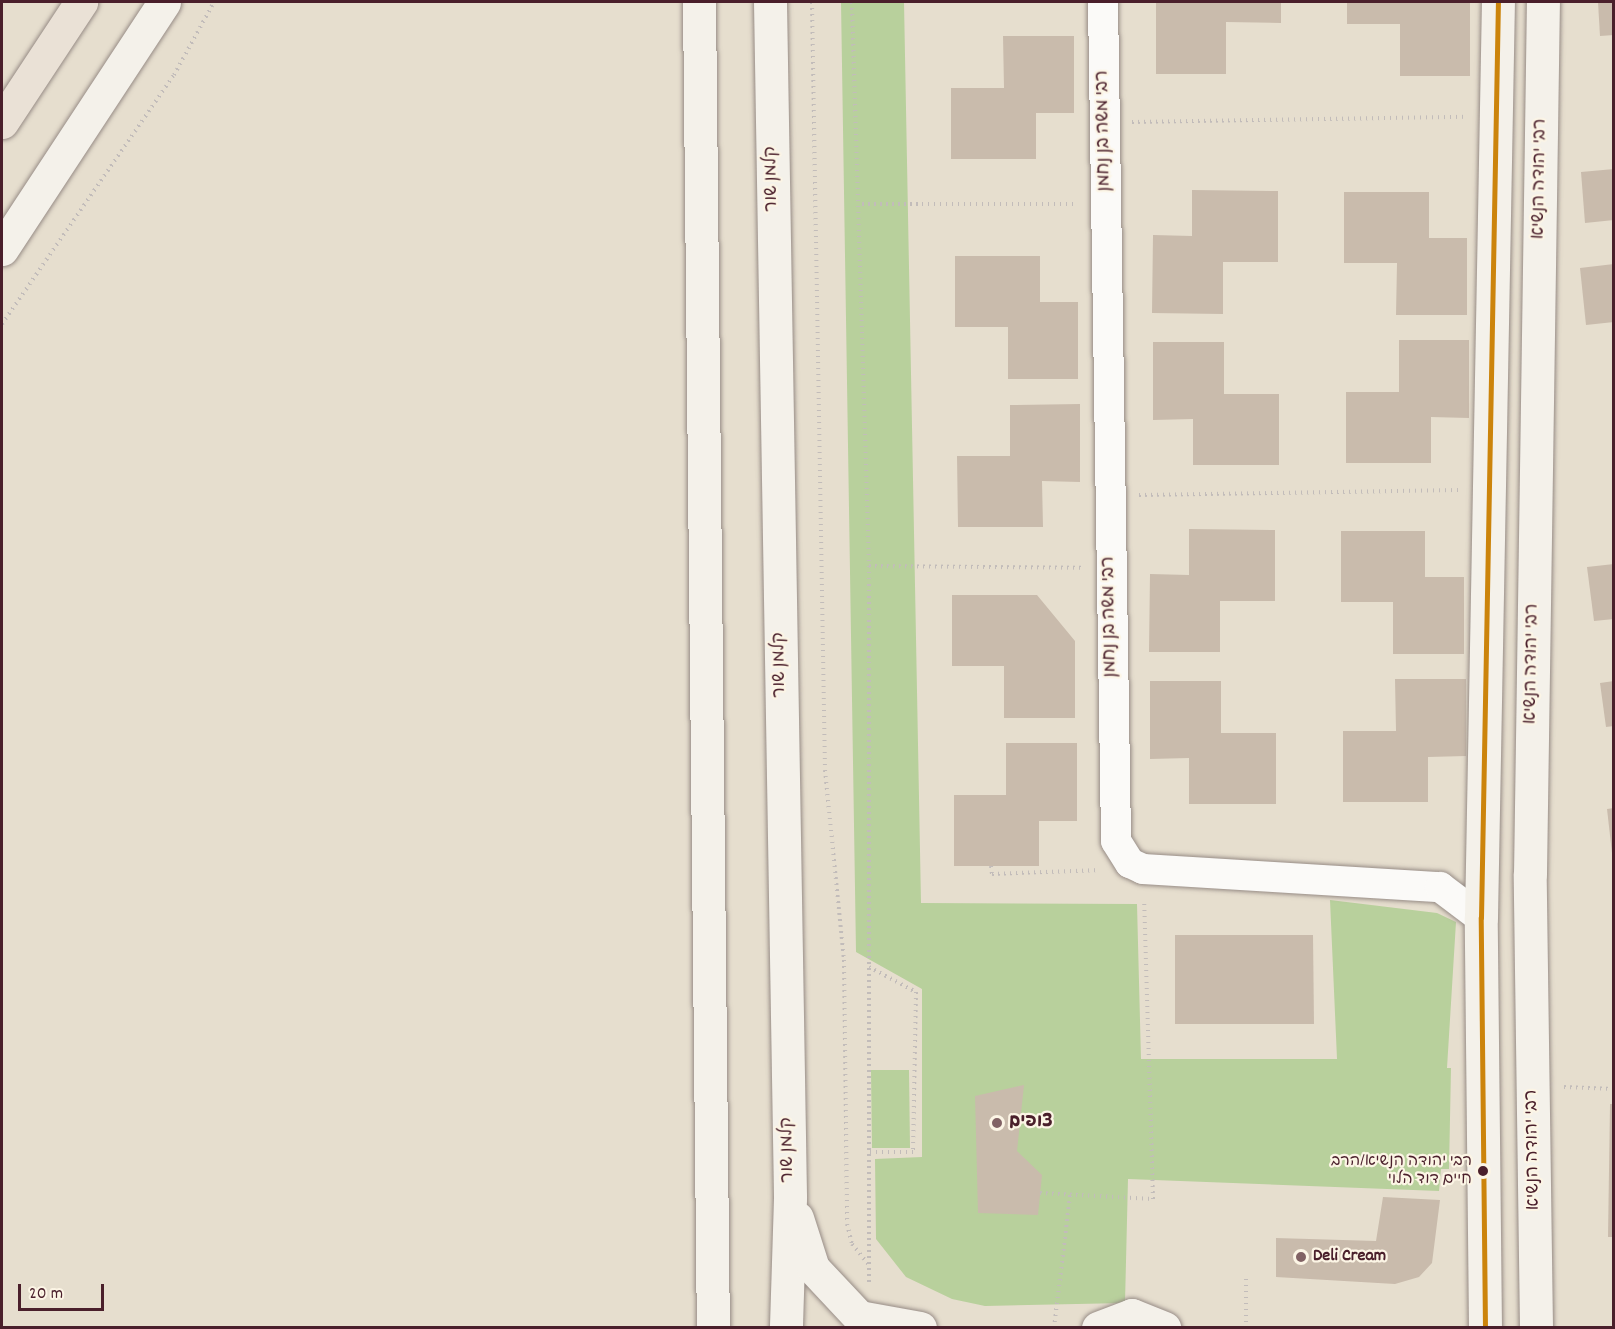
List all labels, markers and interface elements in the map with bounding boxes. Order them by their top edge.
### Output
street label: רבי משה בן נחמן [1093,70,1117,192]
street label: רבי יהודה הנשיא [1529,118,1553,240]
street label: קלמן שור [762,146,784,212]
street label: רבי משה בן נחמן [1099,556,1123,678]
street label: רבי יהודה הנשיא [1521,603,1545,725]
street label: קלמן שור [770,632,792,698]
street label: רבי יהודה הנשיא [1522,1089,1546,1211]
place label: צופים [1009,1112,1053,1134]
marker: צופים [990,1116,1004,1130]
street label: קלמן שור [778,1117,800,1183]
place label: רבי יהודה הנשיא/הרב חיים דוד הלוי [1331,1152,1472,1190]
marker: רבי יהודה הנשיא/הרב חיים דוד הלוי [1477,1165,1489,1177]
place label: Deli Cream [1313,1246,1386,1268]
marker: Deli Cream [1294,1250,1308,1264]
scale bar [21,1272,106,1310]
text: 20 m [29,1282,63,1307]

